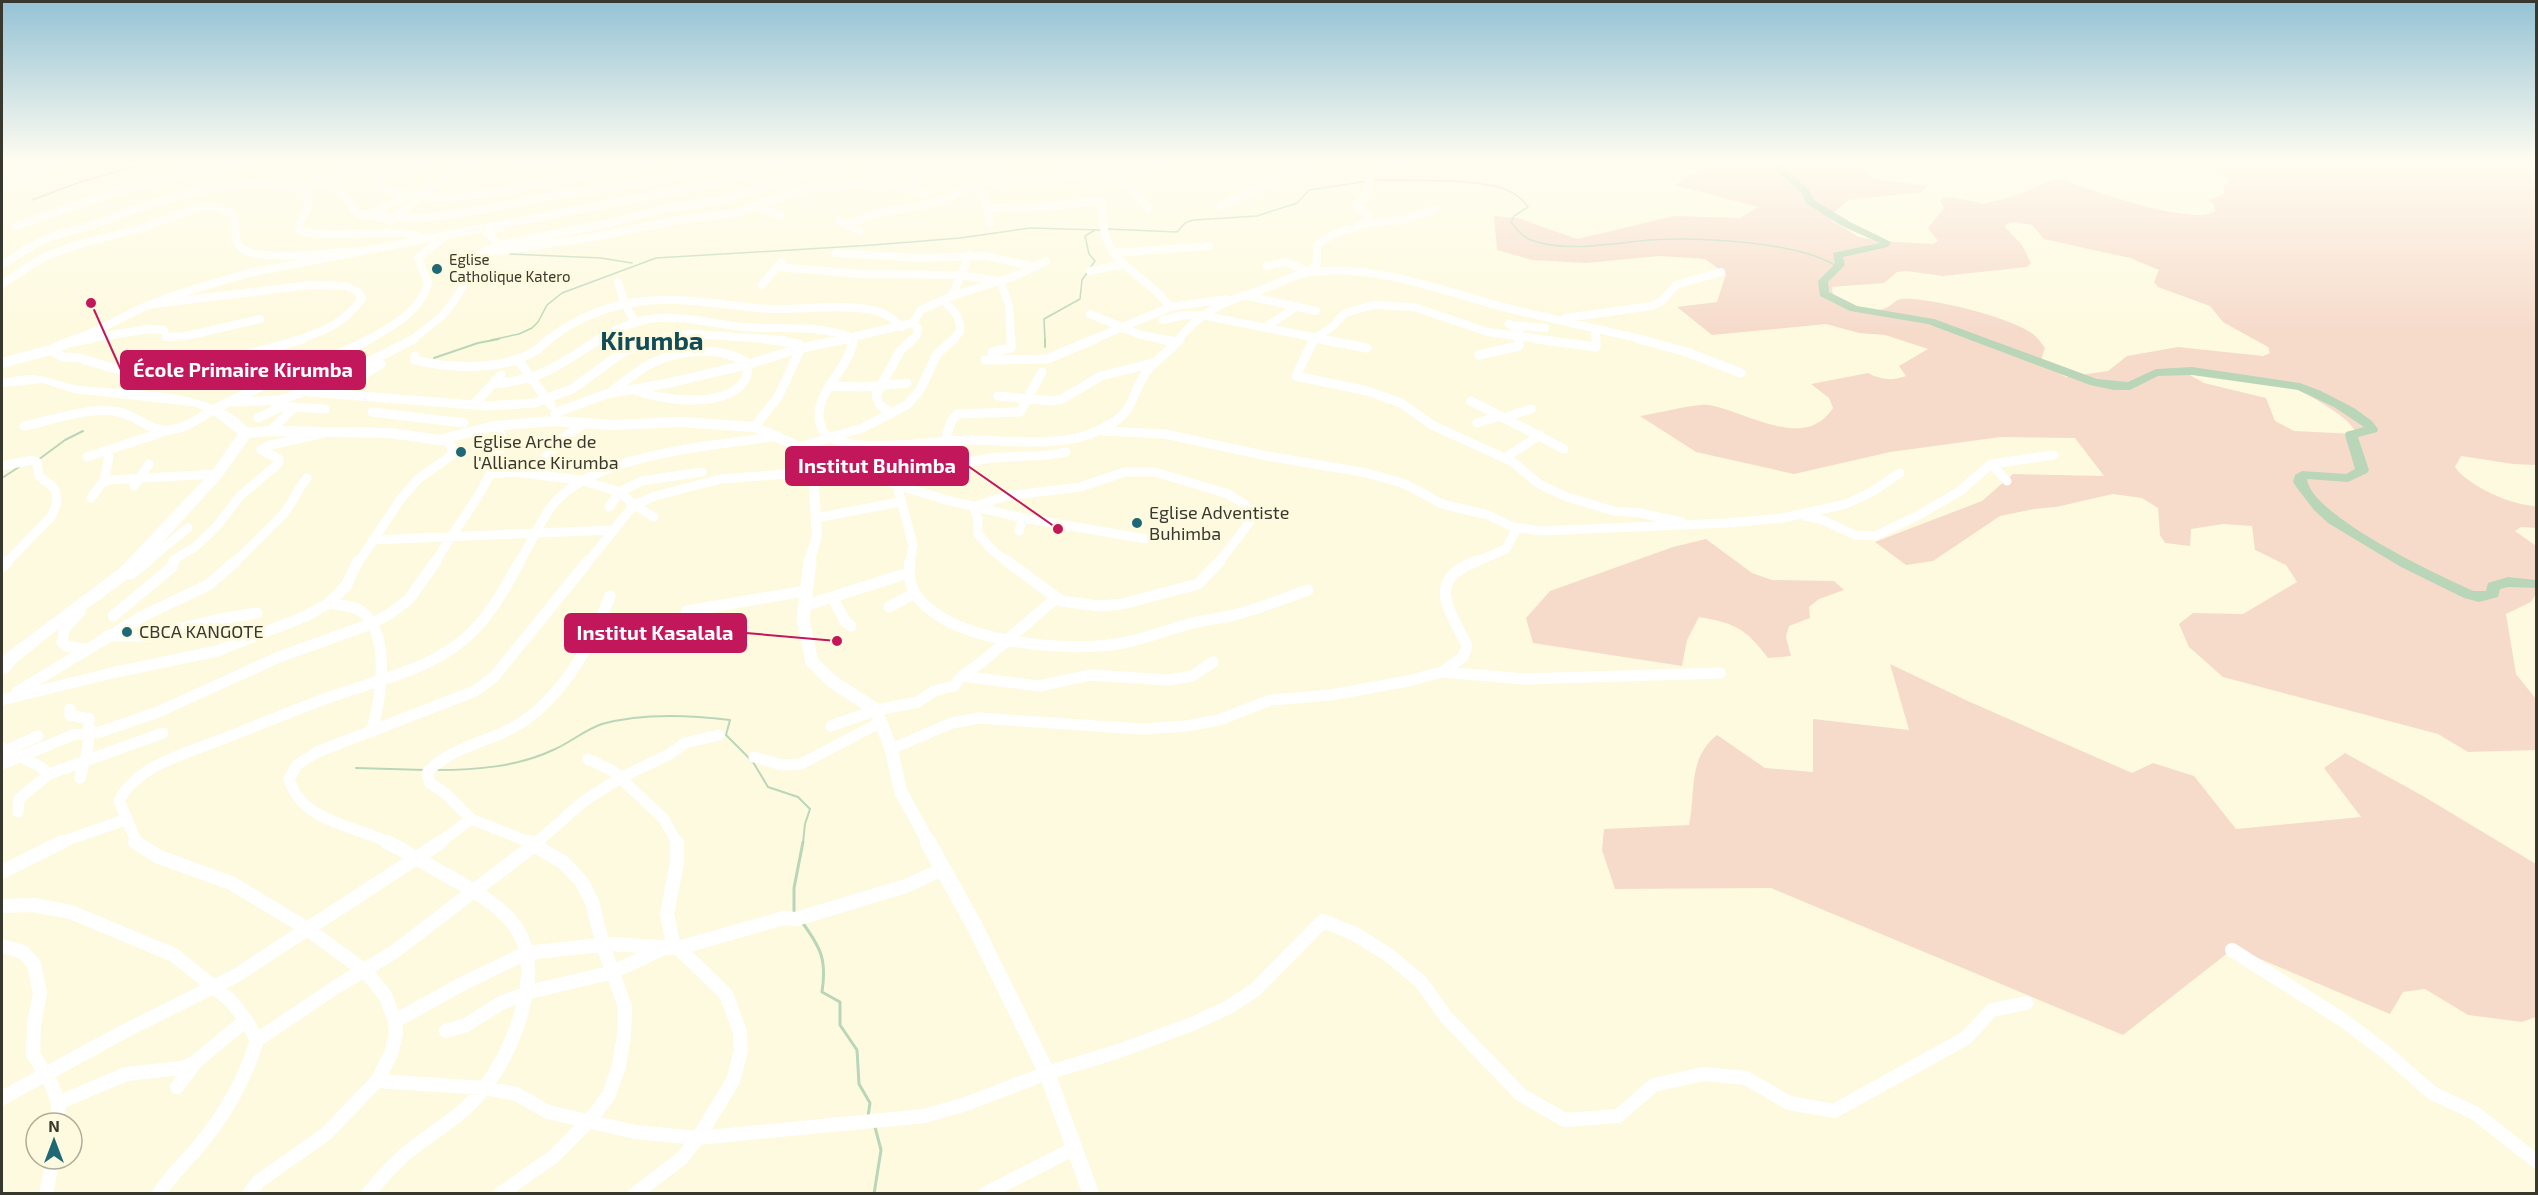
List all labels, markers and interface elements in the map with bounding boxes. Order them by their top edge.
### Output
place label: Eglise Catholique Katero [449,250,571,285]
marker: Eglise Catholique Katero [430,262,444,276]
district label: Kirumba [600,324,704,355]
callout: École Primaire Kirumba [121,351,365,389]
text: École Primaire Kirumba [133,357,353,381]
place label: Eglise Arche de l'Alliance Kirumba [473,430,619,473]
marker: Eglise Arche de l'Alliance Kirumba [454,445,468,459]
callout: Institut Buhimba [786,447,968,485]
text: Institut Buhimba [798,453,956,477]
place label: Eglise Adventiste Buhimba [1149,501,1289,544]
marker: Eglise Adventiste Buhimba [1130,516,1144,530]
callout: Institut Kasalala [565,614,746,652]
place label: CBCA KANGOTE [139,620,264,642]
text: Institut Kasalala [577,620,733,644]
marker: CBCA KANGOTE [120,625,134,639]
north arrow [24,1111,84,1171]
text: N [48,1116,60,1135]

